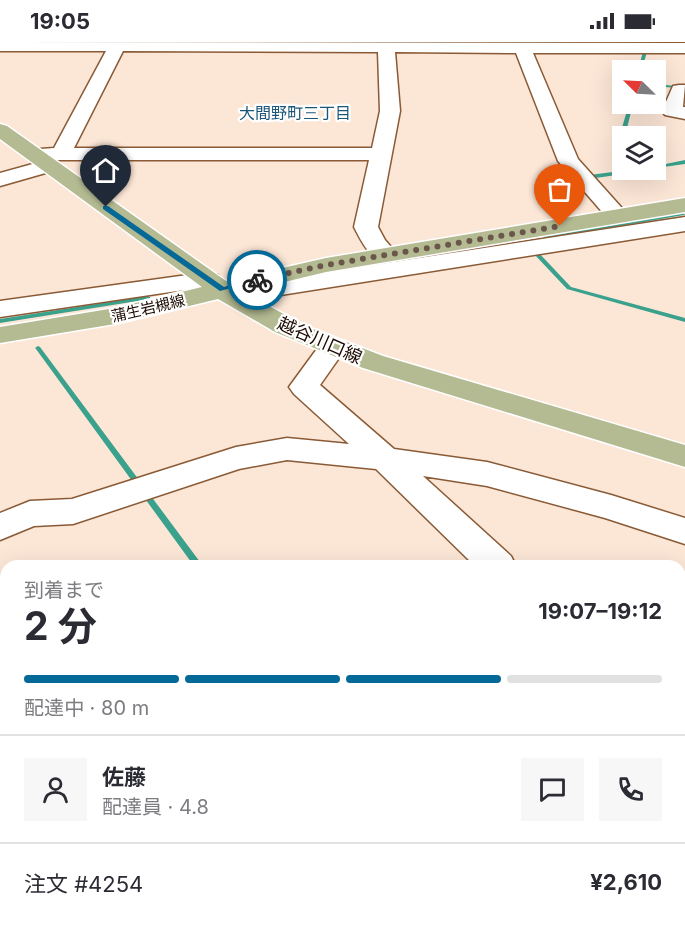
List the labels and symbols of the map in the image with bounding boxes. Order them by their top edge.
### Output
north arrow [612,60,666,114]
district label: 大間野町三丁目 [239,103,351,123]
pin [80,145,131,207]
pin [534,164,585,226]
courier [227,250,287,310]
street label: 蒲生岩槻線 [109,290,187,326]
street label: 越谷川口線 [275,312,365,368]

